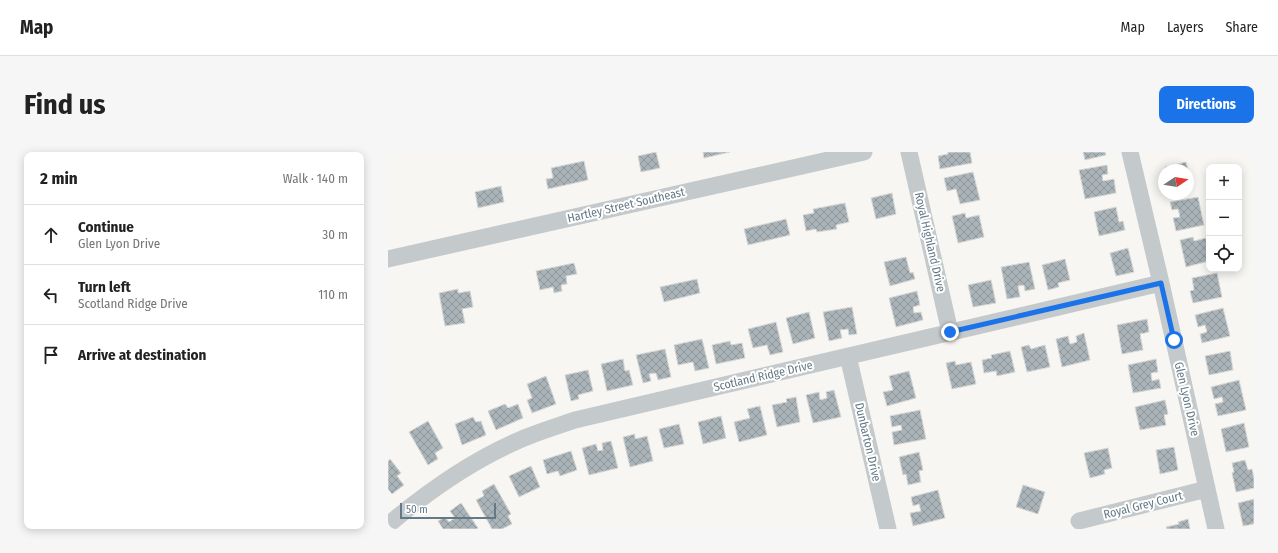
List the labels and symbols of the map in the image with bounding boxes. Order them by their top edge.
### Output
north arrow [1158,164,1194,200]
street label: Hartley Street Southeast [566,185,686,225]
street label: Royal Highland Drive [912,191,948,293]
route end [941,323,959,341]
route start [1165,331,1183,349]
street label: Scotland Ridge Drive [712,358,814,394]
street label: Glen Lyon Drive [1172,361,1202,438]
street label: Dunbarton Drive [852,401,884,483]
street label: Royal Grey Court [1102,488,1184,522]
scale bar [400,501,496,520]

